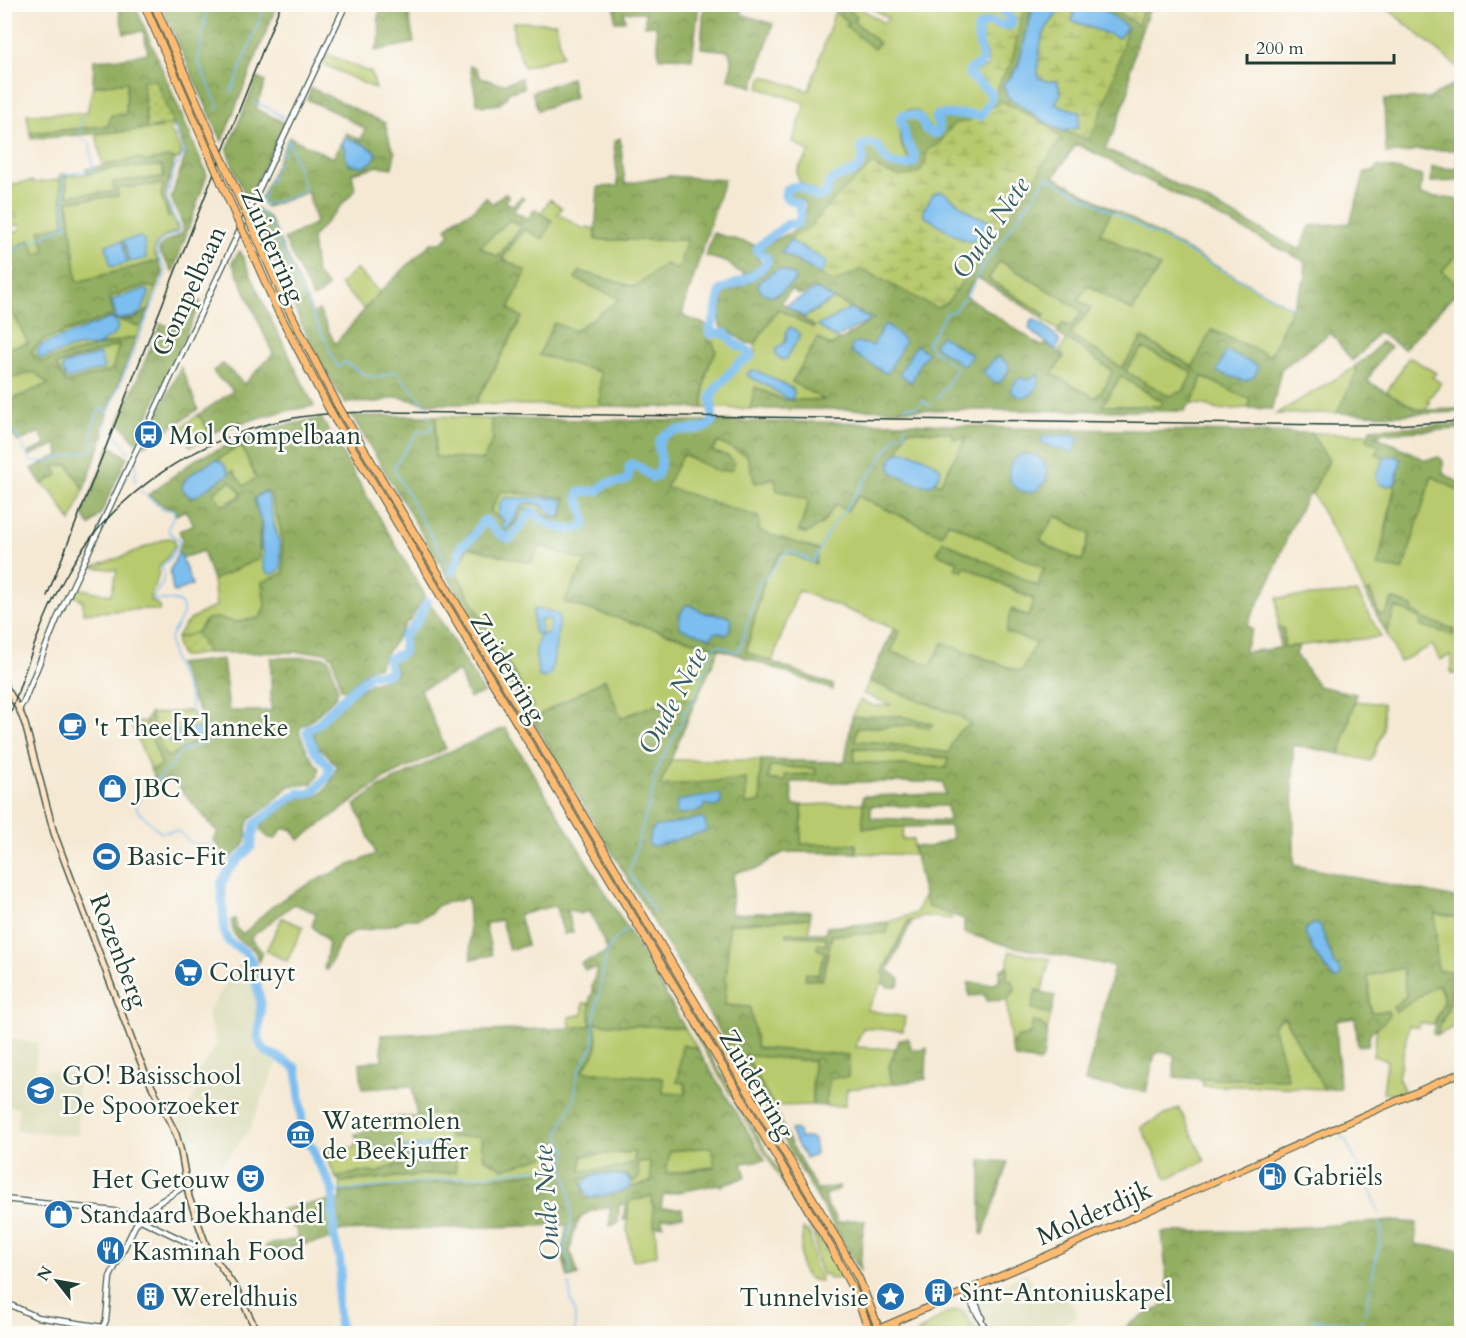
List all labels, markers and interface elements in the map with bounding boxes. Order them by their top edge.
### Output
scale bar [1247,27,1394,65]
text: 200 m [1256,36,1304,61]
water label: Oude Nete [943,169,1039,286]
street label: Zuiderring [232,183,314,309]
street label: Gompelbaan [144,220,235,362]
place label: Mol Gompelbaan [169,418,361,453]
bus stop icon: Mol Gompelbaan [132,419,164,451]
street label: Zuiderring [462,607,554,729]
water label: Oude Nete [629,641,717,761]
place label: 't Thee[K]anneke [94,710,289,745]
cafe icon: 't Thee[K]anneke [57,711,89,743]
place label: JBC [130,771,180,806]
shop icon: JBC [97,772,129,804]
place label: Basic-Fit [127,839,226,874]
sports icon: Basic-Fit [90,840,122,872]
street label: Rozenberg [81,889,157,1014]
place label: Colruyt [209,955,295,990]
supermarket icon: Colruyt [172,956,204,988]
street label: Zuiderring [711,1023,803,1145]
place label: GO! Basisschool De Spoorzoeker [62,1058,242,1123]
school or university icon: GO! Basisschool De Spoorzoeker [25,1074,57,1106]
place label: Watermolen de Beekjuffer [321,1103,469,1168]
museum icon: Watermolen de Beekjuffer [285,1119,317,1151]
water label: Oude Nete [524,1143,570,1262]
place label: Gabriëls [1293,1159,1383,1194]
fuel station icon: Gabriëls [1256,1160,1288,1192]
place label: Het Getouw [91,1162,230,1197]
theatre icon: Het Getouw [235,1163,267,1195]
street label: Molderdijk [1031,1172,1157,1254]
place label: Standaard Boekhandel [80,1197,324,1232]
shop icon: Standaard Boekhandel [43,1198,75,1230]
place label: Kasminah Food [132,1234,305,1269]
restaurant icon: Kasminah Food [95,1235,127,1267]
north arrow [27,1251,87,1311]
text: N [32,1262,58,1285]
place label: Sint-Antoniuskapel [959,1275,1172,1310]
building icon: Sint-Antoniuskapel [922,1276,954,1308]
place label: Wereldhuis [170,1280,298,1315]
place label: Tunnelvisie [739,1280,869,1315]
building icon: Wereldhuis [134,1281,166,1313]
place icon: Tunnelvisie [874,1281,906,1313]

